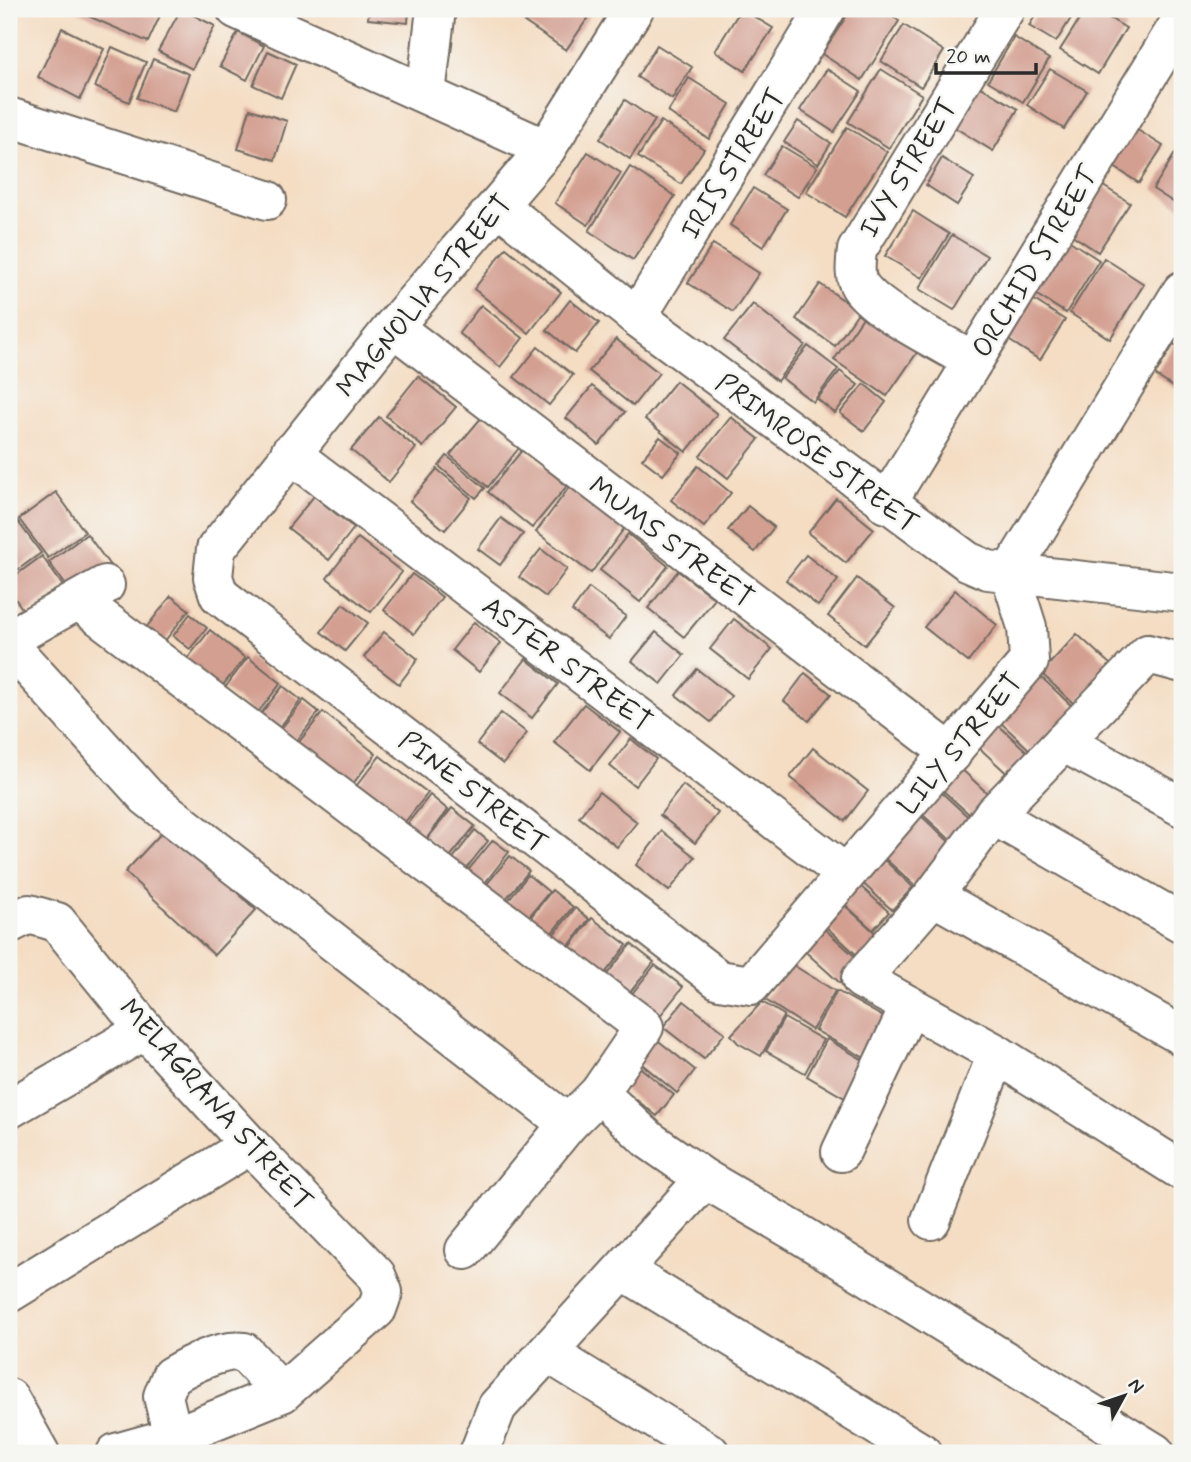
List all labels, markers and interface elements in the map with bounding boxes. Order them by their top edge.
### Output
scale bar [936,32,1035,76]
text: 20 m [946,43,991,71]
street label: IRIS STREET [673,82,795,247]
street label: IVY STREET [851,91,967,245]
street label: ORCHID STREET [964,159,1108,365]
street label: MAGNOLIA STREET [329,187,521,406]
street label: PRIMROSE STREET [707,365,925,543]
street label: MUMS STREET [580,469,761,617]
street label: ASTER STREET [474,589,659,741]
street label: LILY STREET [890,666,1031,824]
street label: PINE STREET [390,723,554,863]
street label: MELAGRANA STREET [110,992,320,1220]
north arrow [1090,1360,1160,1430]
text: N [1122,1373,1150,1399]

